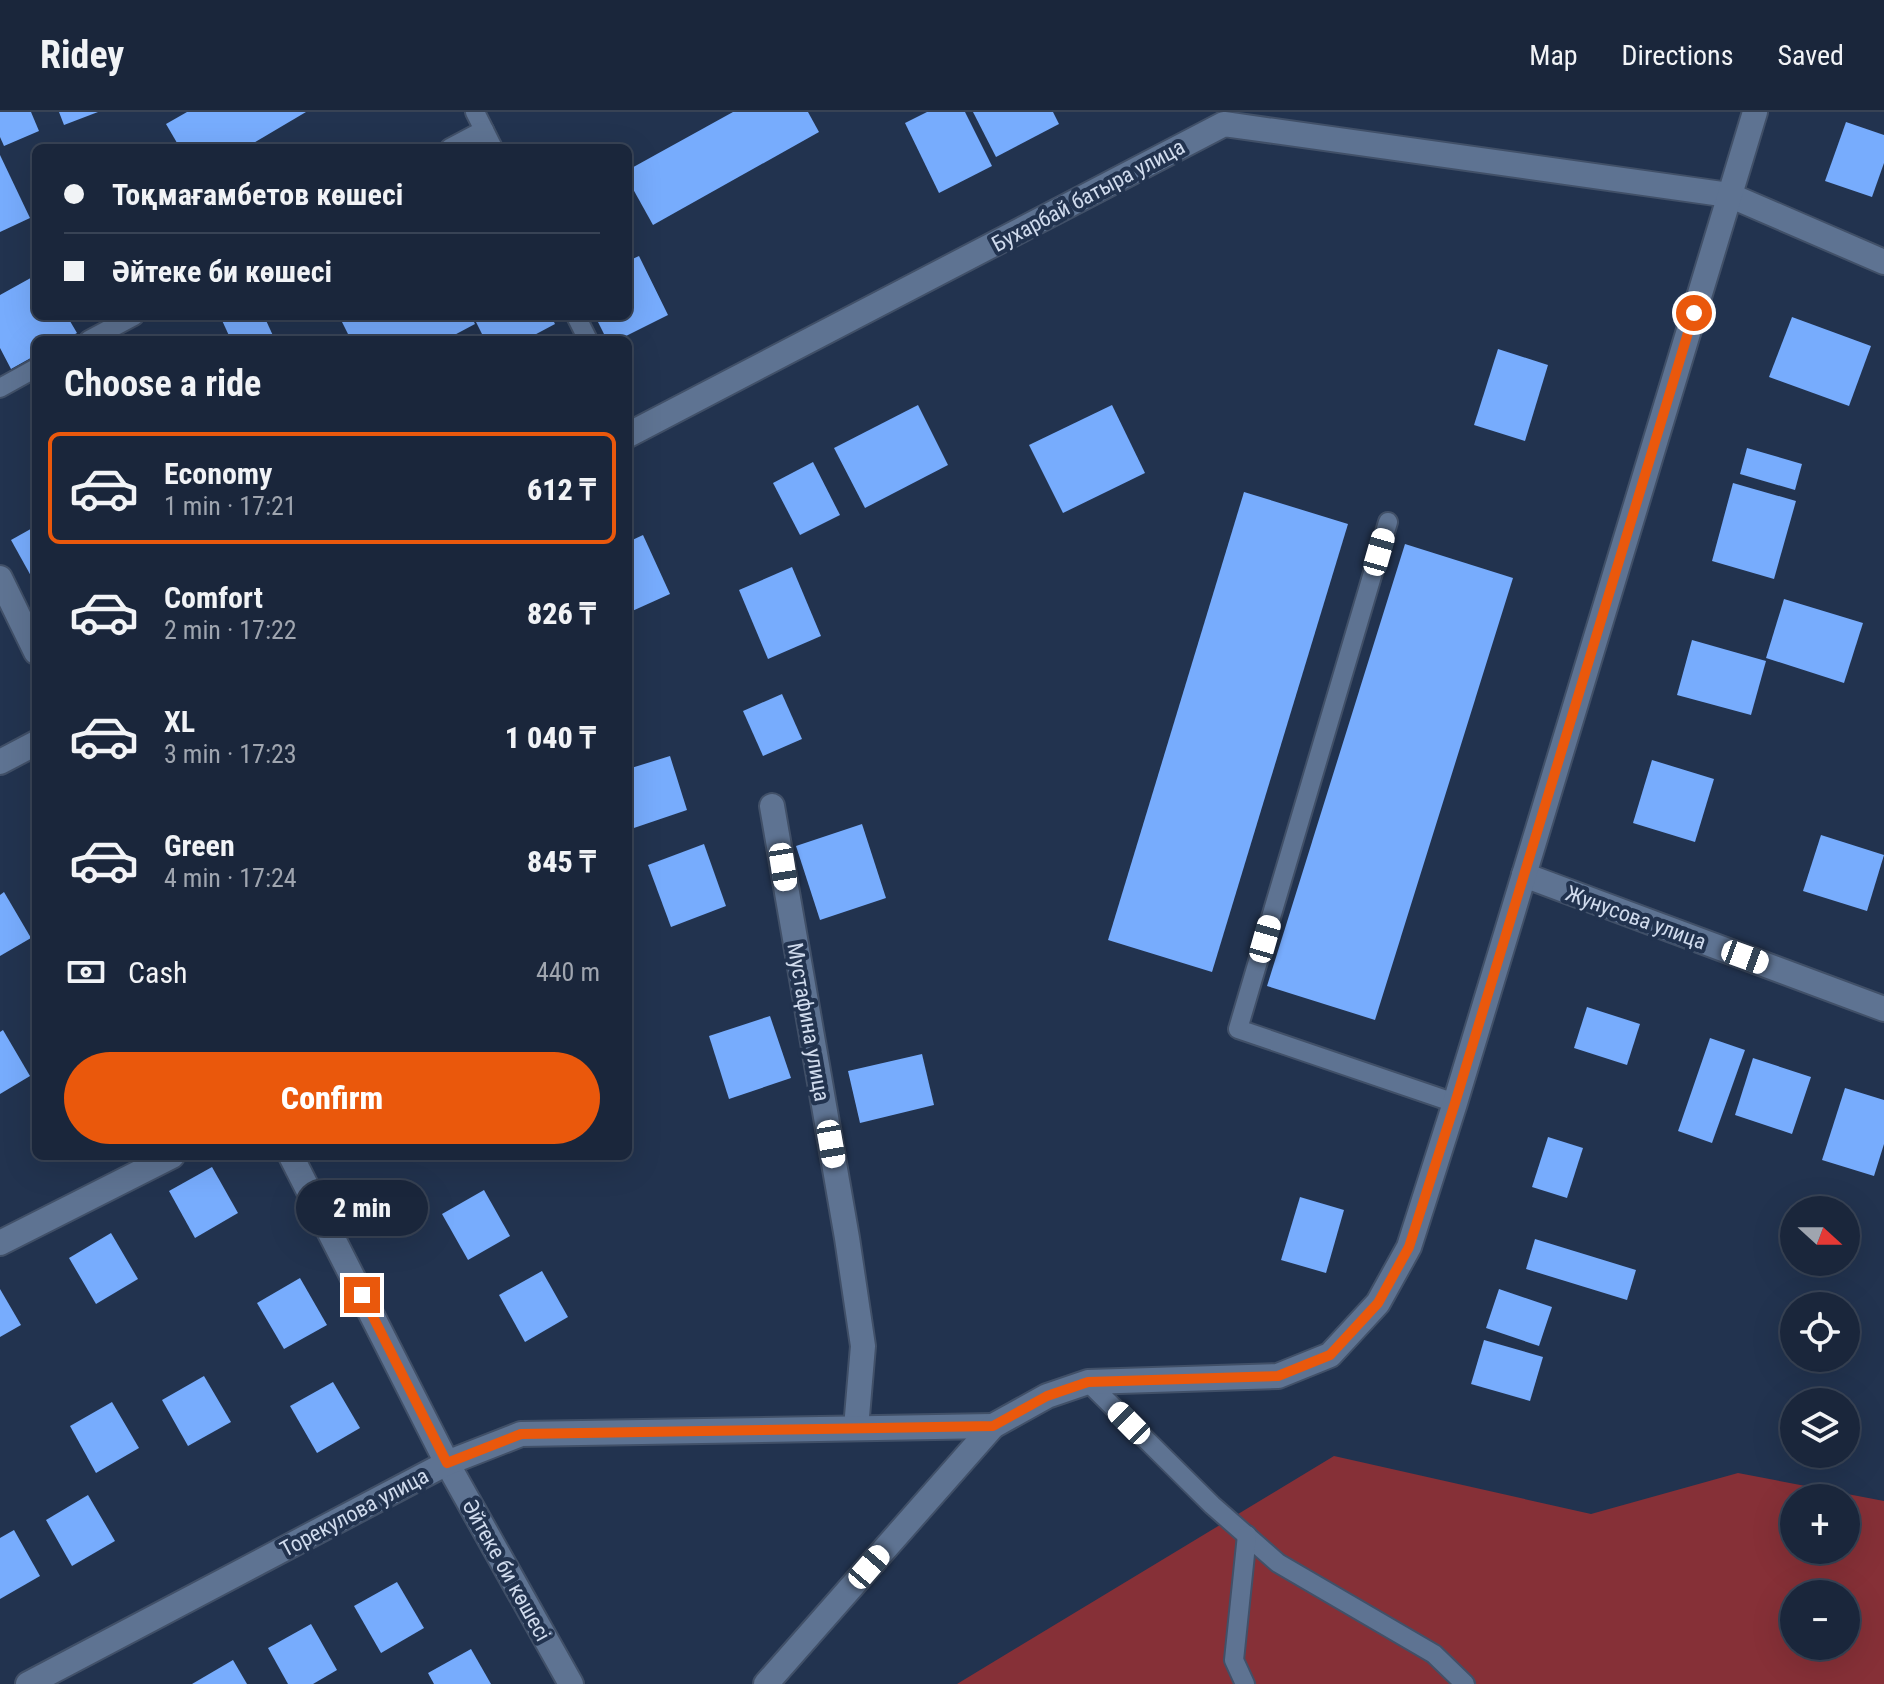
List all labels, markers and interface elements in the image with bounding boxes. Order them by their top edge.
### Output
text: Ridey [40,33,124,77]
text: Map [1529,39,1578,72]
text: Directions [1622,39,1733,72]
text: Saved [1777,39,1844,72]
street label: Бухарбай батыра улица [988,134,1189,257]
text: Тоқмағамбетов көшесі [112,177,403,212]
text: Әйтеке би көшесі [112,254,332,289]
route start [1676,295,1712,331]
text: Choose a ride [64,363,261,405]
icon: car [68,452,140,524]
text: Economy [164,456,272,491]
text: 612 ₸ [527,472,596,507]
text: 1 min · 17:21 [164,491,297,521]
car [1361,526,1397,578]
icon: car [68,576,140,648]
text: Comfort [164,580,263,615]
text: 826 ₸ [527,596,596,631]
text: 2 min · 17:22 [164,615,297,645]
icon: car [68,700,140,772]
text: XL [164,704,195,739]
text: 1 040 ₸ [505,720,596,755]
text: 3 min · 17:23 [164,739,297,769]
icon: car [68,824,140,896]
text: Green [164,828,235,863]
car [767,841,799,893]
text: 845 ₸ [527,844,596,879]
text: 4 min · 17:24 [164,863,297,893]
street label: Жунусова улица [1562,880,1709,954]
car [1247,913,1283,965]
car [1718,938,1772,976]
street label: Мустафина улица [782,941,835,1103]
icon: cash [64,950,108,994]
text: Cash [128,955,188,990]
text: 440 m [536,957,600,987]
button: Confirm [64,1052,600,1144]
car [815,1118,847,1170]
callout: 2 min [296,1179,428,1235]
text: 2 min [333,1193,391,1223]
north arrow [1780,1196,1860,1276]
map controls [1780,1196,1860,1660]
route end [344,1277,380,1313]
button: locate [1780,1292,1860,1372]
button: layers [1780,1388,1860,1468]
car [1104,1398,1154,1448]
street label: Торекулова улица [276,1463,433,1562]
button: + [1780,1484,1860,1564]
street label: Әйтеке би көшесі [457,1495,556,1645]
car [844,1541,894,1593]
button: − [1780,1580,1860,1660]

